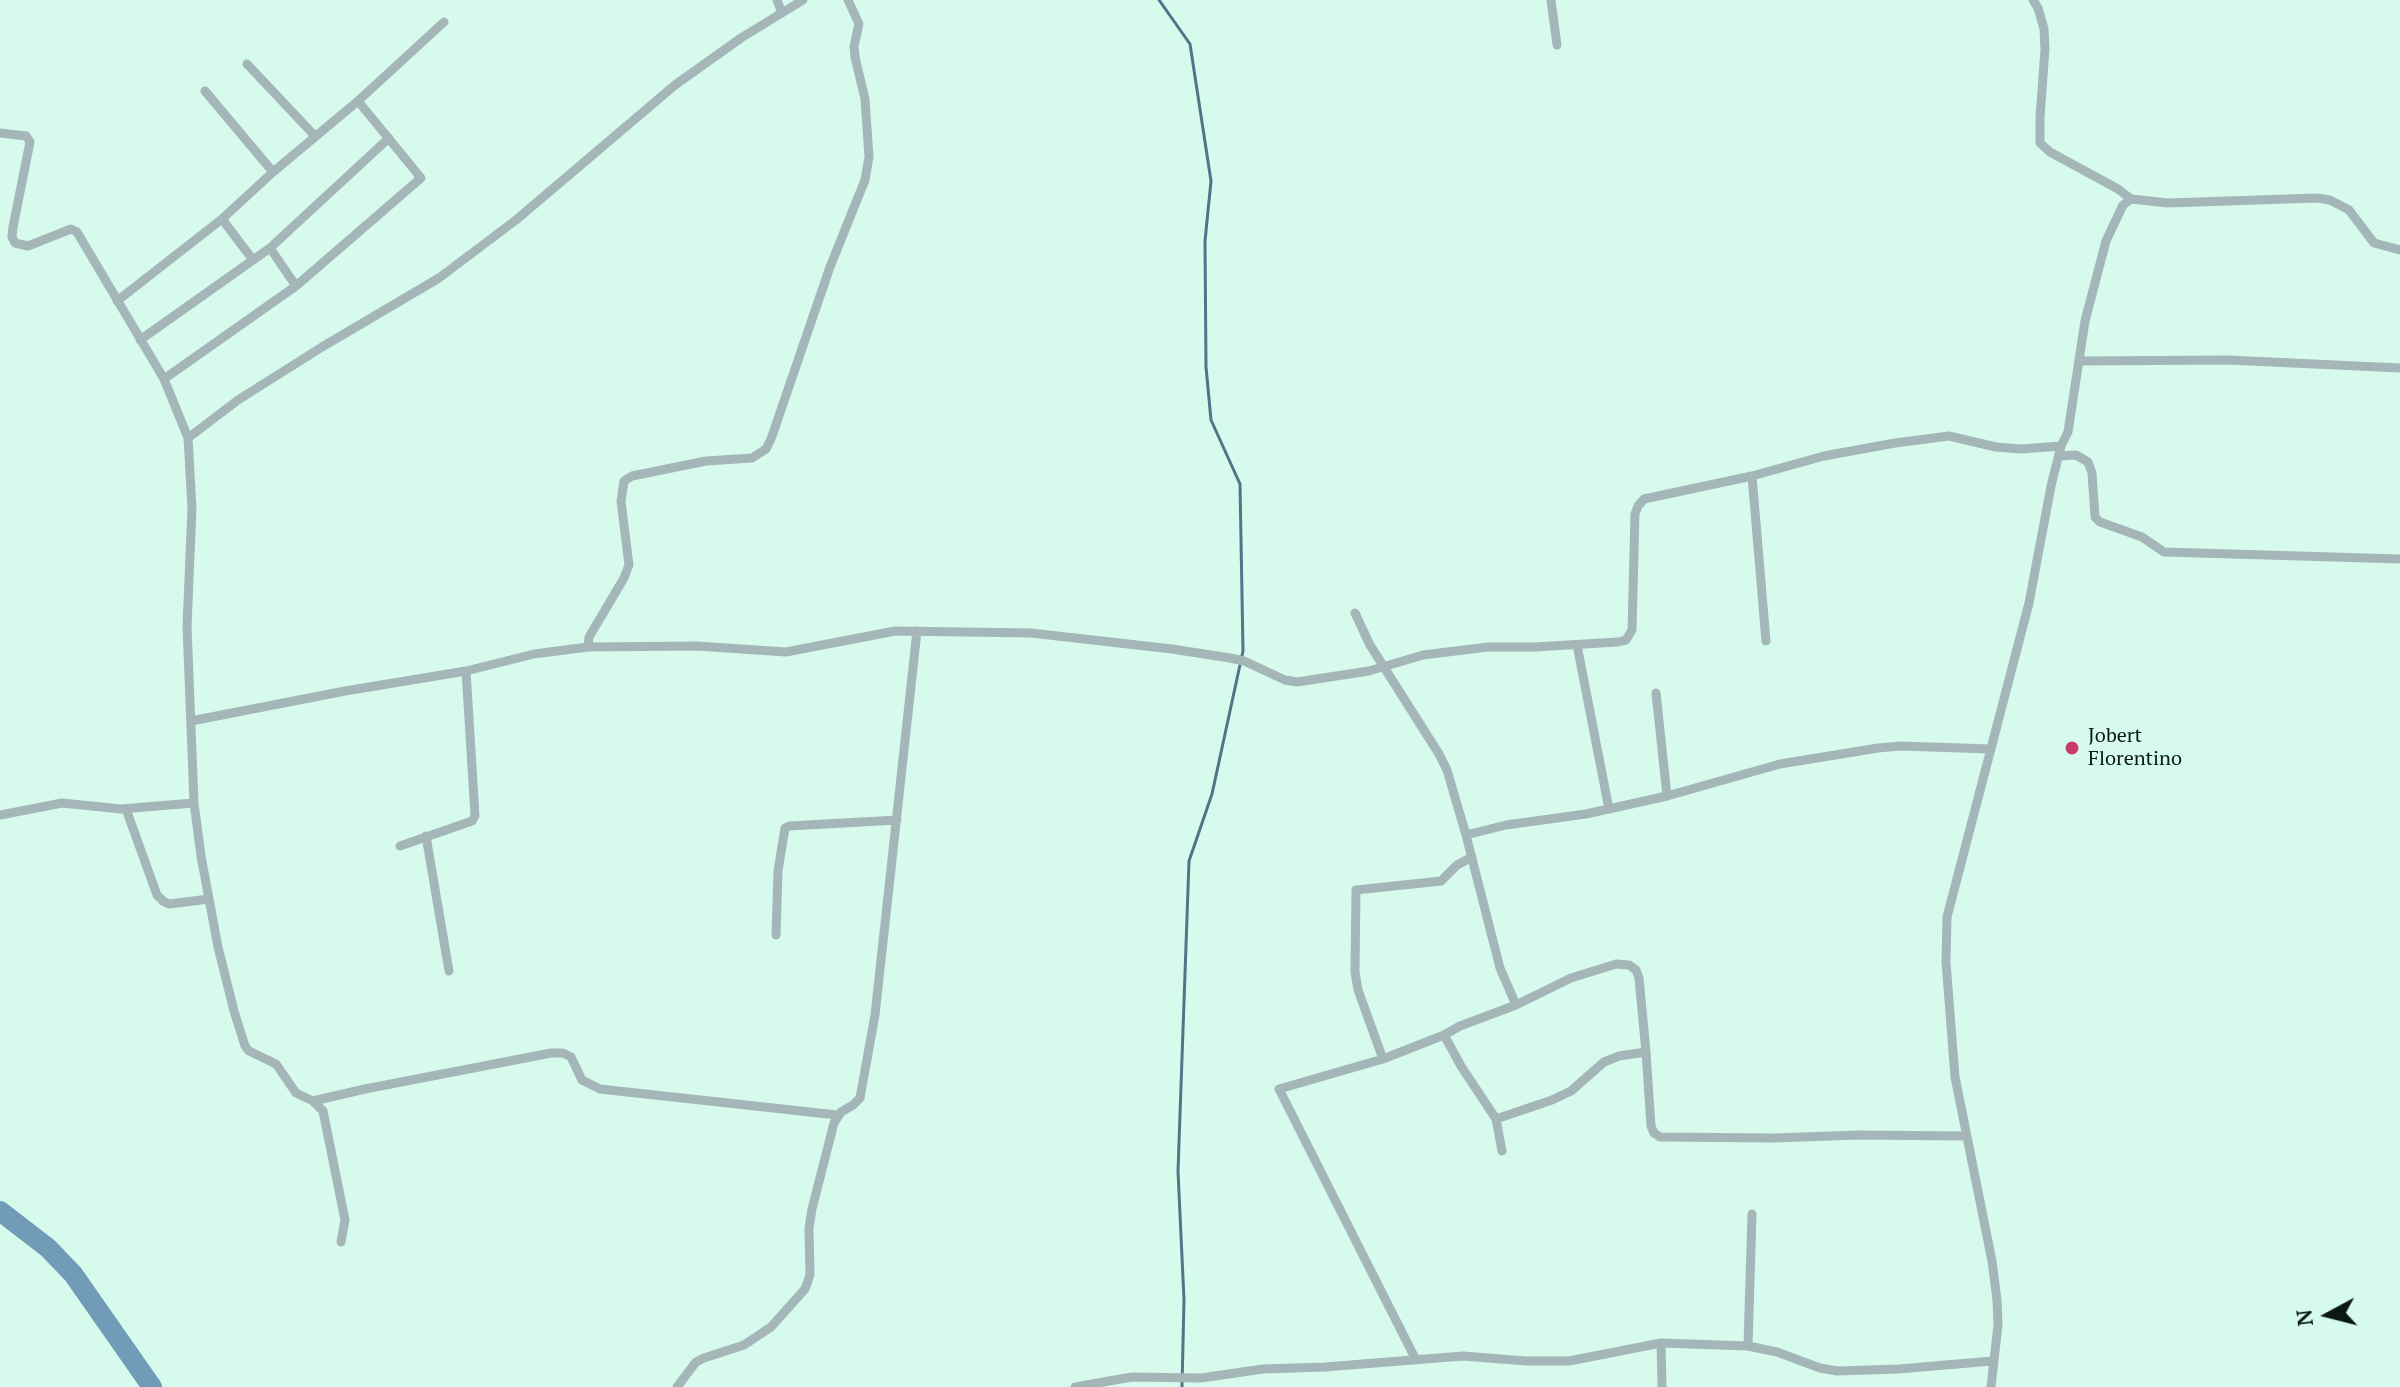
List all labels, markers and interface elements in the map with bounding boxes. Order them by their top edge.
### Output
place label: Jobert Florentino [2088,724,2182,771]
marker: Jobert Florentino [2063,739,2081,757]
north arrow [2288,1275,2368,1355]
text: N [2288,1308,2319,1328]

